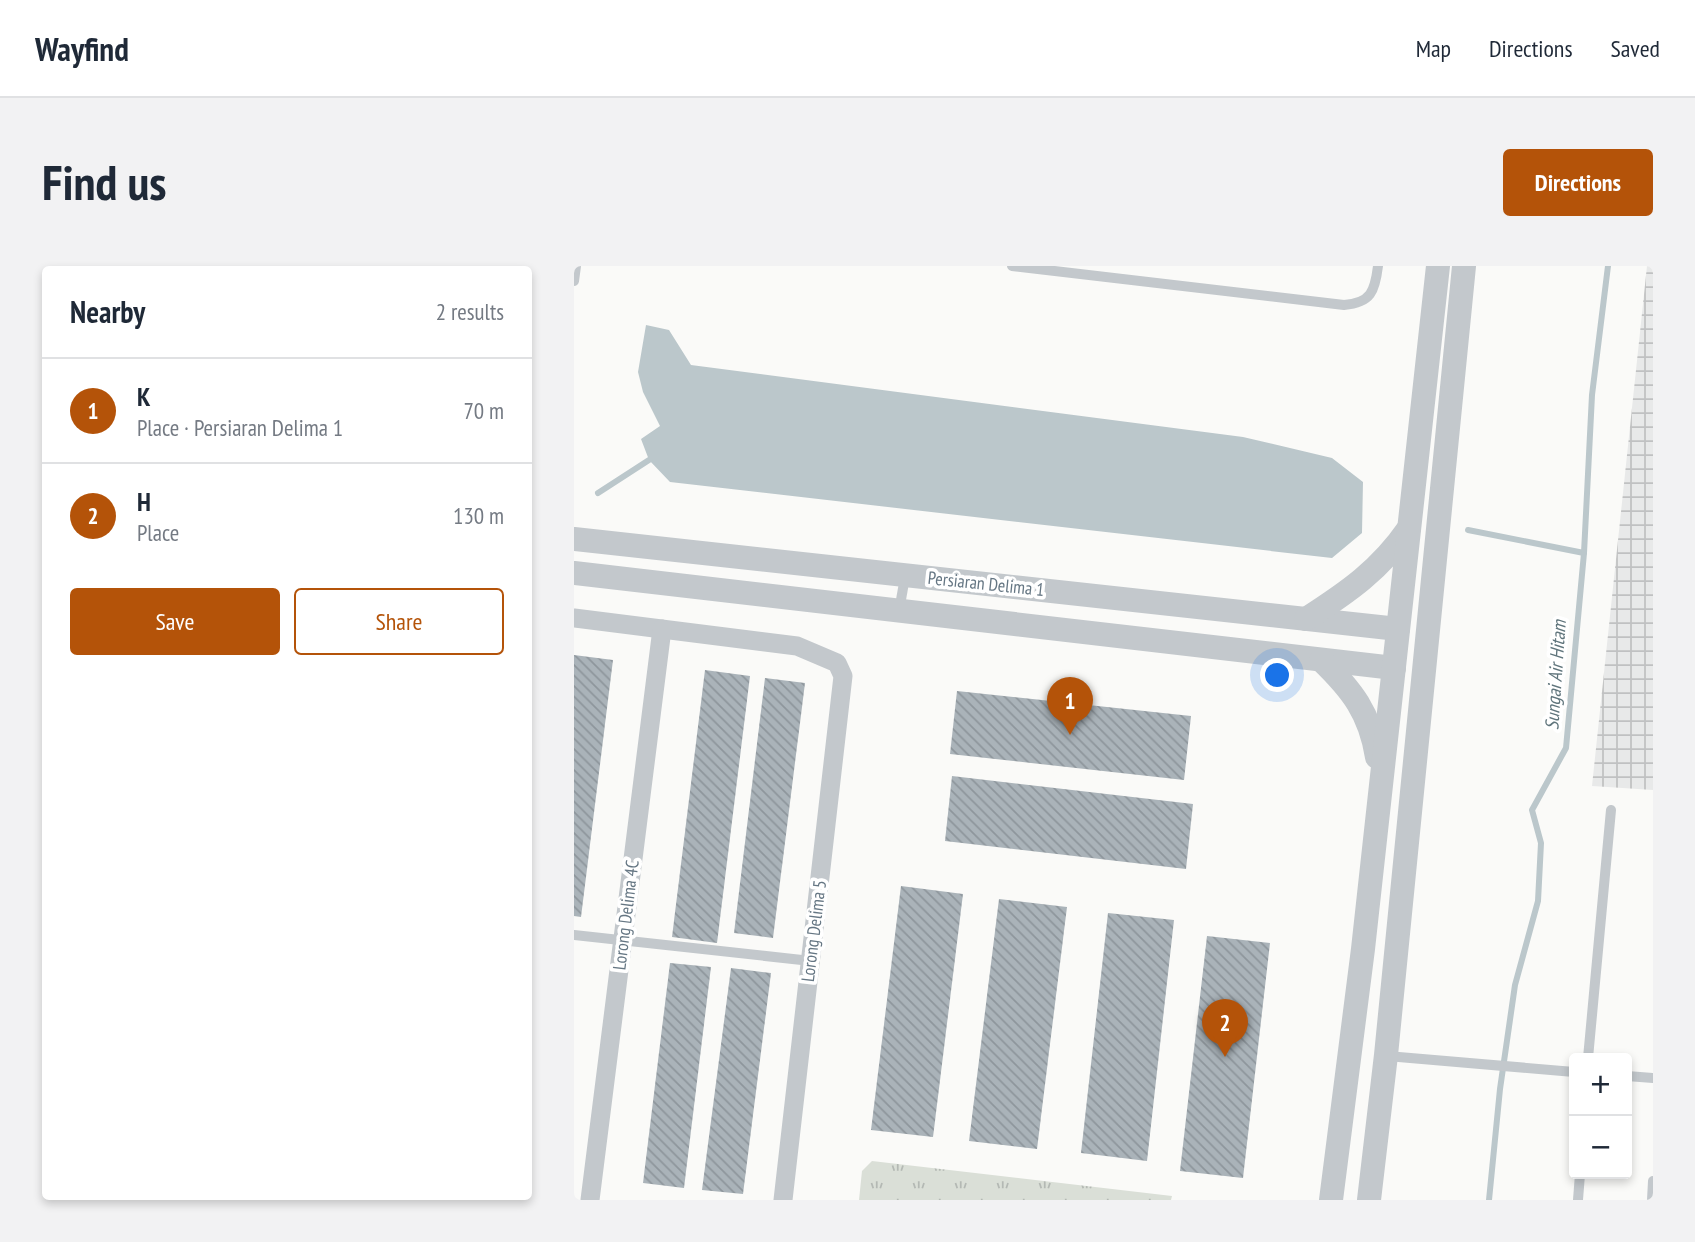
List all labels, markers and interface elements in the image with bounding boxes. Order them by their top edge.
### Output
text: Wayfind [35,27,129,70]
text: Map [1416,33,1451,64]
text: Directions [1489,33,1573,64]
text: Saved [1611,33,1660,64]
button: Directions [1503,149,1653,216]
text: Find us [42,150,166,214]
text: Nearby [70,292,145,331]
text: 2 results [436,297,504,326]
text: K [137,380,151,413]
text: 1 [88,396,99,425]
text: 70 m [463,396,504,425]
text: Place · Persiaran Delima 1 [137,413,343,442]
text: H [137,485,151,518]
text: 2 [88,501,99,530]
text: 130 m [453,501,504,530]
text: Place [137,518,179,547]
street label: Persiaran Delima 1 [927,566,1045,601]
button: Save [70,588,280,655]
button: Share [294,588,504,655]
water label: Sungai Air Hitam [1539,618,1571,731]
your location [1260,658,1294,692]
pin: 1 [1047,677,1093,735]
street label: Lorong Delima 4C [607,859,644,971]
street label: Lorong Delima 5 [796,879,831,983]
pin: 2 [1202,999,1248,1057]
map controls [1569,1053,1632,1179]
button: + [1569,1053,1632,1116]
button: − [1569,1116,1632,1179]

